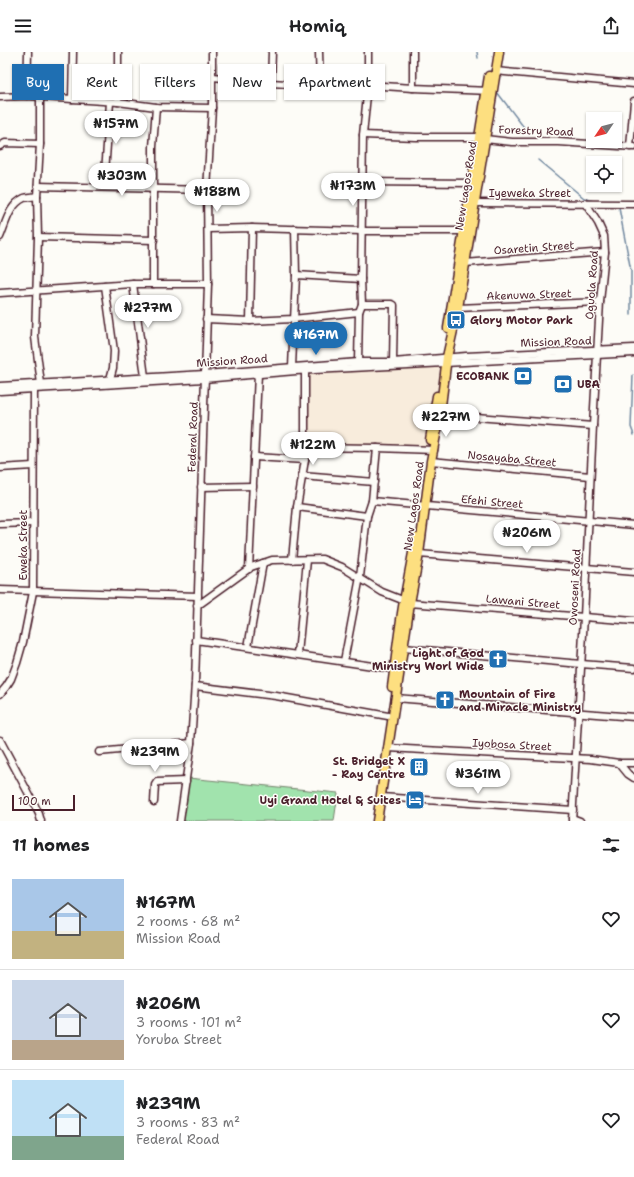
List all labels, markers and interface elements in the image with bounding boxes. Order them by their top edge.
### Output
text: Homiq [289,14,345,38]
icon: menu [12,15,34,37]
icon: share [600,15,622,37]
chip: Buy [12,64,64,100]
chip: Rent [72,64,132,100]
chip: Filters [140,64,210,100]
chip: New [218,64,276,100]
chip: Apartment [284,64,385,100]
pin: ₦157M [88,111,144,145]
north arrow [586,112,622,148]
map controls [586,112,622,192]
text: ₦157M [93,115,139,132]
street label: Forestry Road [498,122,574,140]
street label: New Lagos Road [452,140,480,232]
button: locate [586,156,622,192]
pin: ₦303M [94,163,150,197]
text: ₦303M [97,167,147,184]
pin: ₦173M [325,173,381,207]
text: ₦173M [330,177,376,194]
pin: ₦188M [189,179,245,213]
text: ₦188M [194,183,240,200]
street label: Iyeweka Street [489,186,571,201]
street label: Osaretin Street [493,238,575,258]
street label: Oguola Road [582,250,602,320]
street label: Akenuwa Street [486,286,572,304]
pin: ₦277M [120,295,176,329]
text: ₦277M [124,299,172,316]
bus stop icon: Glory Motor Park [445,309,467,331]
place label: Glory Motor Park [470,313,573,328]
pin: ₦167M [288,322,344,356]
text: ₦167M [293,326,339,343]
street label: Mission Road [520,333,592,351]
street label: Mission Road [196,351,268,371]
bank icon: ECOBANK [512,365,534,387]
place label: ECOBANK [456,369,509,384]
bank icon: UBA [552,373,574,395]
place label: UBA [577,377,600,392]
street label: Federal Road [184,401,202,473]
pin: ₦227M [418,404,474,438]
text: ₦227M [422,408,470,425]
pin: ₦122M [285,432,341,466]
text: ₦122M [290,436,336,453]
street label: Nosayaba Street [467,448,557,470]
street label: New Lagos Road [400,460,428,552]
street label: Efehi Street [460,492,524,512]
street label: Eweka Street [16,509,31,580]
pin: ₦206M [499,520,555,554]
text: ₦206M [502,524,552,541]
street label: Owoseni Road [566,548,584,626]
street label: Lawani Street [485,591,561,613]
place label: Light of God Ministry Worl Wide [372,646,484,674]
church icon: Light of God Ministry Worl Wide [487,648,509,670]
place label: Mountain of Fire and Miracle Ministry [459,687,582,715]
church icon: Mountain of Fire and Miracle Ministry [434,689,456,711]
street label: Iyobosa Street [472,735,552,755]
pin: ₦239M [127,739,183,773]
text: ₦239M [130,743,180,760]
place label: St. Bridget X - Ray Centre [332,754,405,782]
building icon: St. Bridget X - Ray Centre [408,756,430,778]
pin: ₦361M [450,761,506,795]
text: ₦361M [455,765,501,782]
hotel icon: Uyi Grand Hotel & Suites [404,789,426,811]
scale bar [12,793,75,812]
place label: Uyi Grand Hotel & Suites [260,793,401,808]
text: 100 m [18,794,51,809]
text: 11 homes [12,834,90,856]
icon: filters [600,834,622,856]
text: ₦167M [136,891,195,913]
icon: home [44,895,92,943]
icon: heart [600,908,622,930]
text: 2 rooms · 68 m² [136,913,240,930]
text: Mission Road [136,930,221,947]
text: ₦206M [136,992,201,1014]
icon: home [44,996,92,1044]
icon: heart [600,1009,622,1031]
text: 3 rooms · 101 m² [136,1014,242,1031]
text: Yoruba Street [136,1031,222,1048]
text: ₦239M [136,1092,200,1114]
icon: home [44,1096,92,1144]
icon: heart [600,1109,622,1131]
text: 3 rooms · 83 m² [136,1114,240,1131]
text: Federal Road [136,1131,219,1148]

